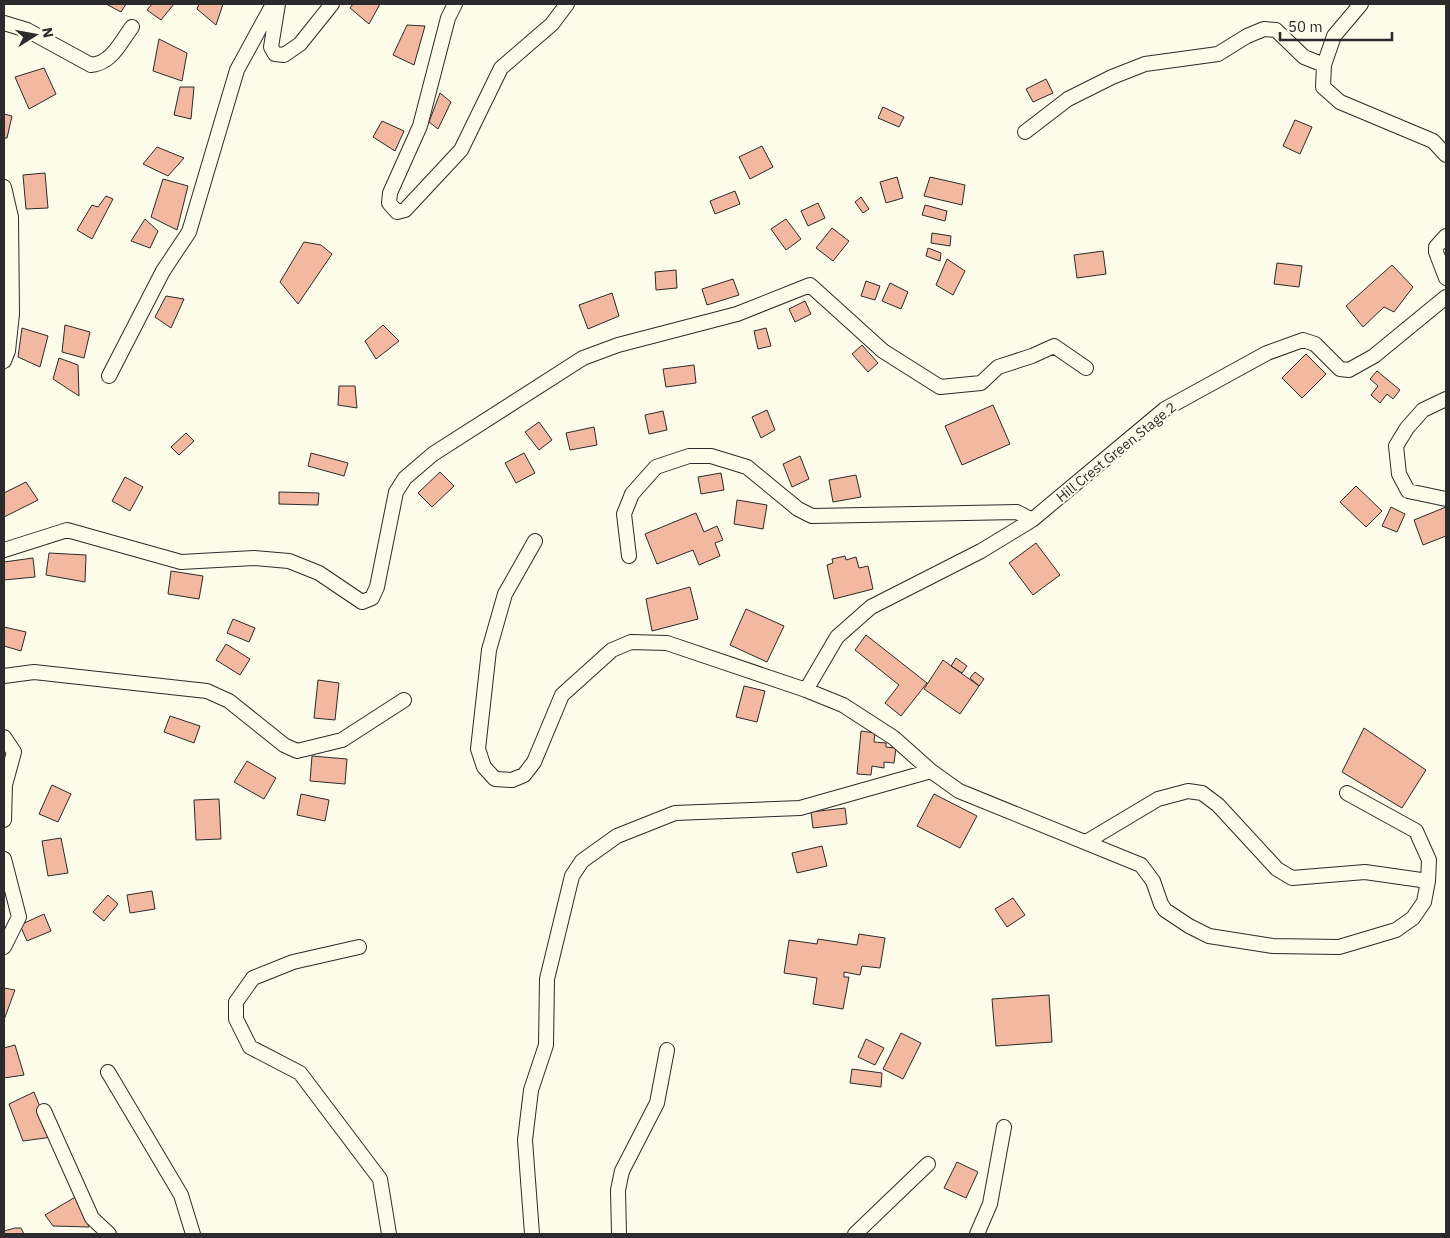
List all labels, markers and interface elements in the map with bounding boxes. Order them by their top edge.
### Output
north arrow [10,10,60,60]
scale bar [1280,10,1392,42]
text: 50 m [1288,17,1323,36]
text: N [38,26,58,39]
street label: Hill Crest Green Stage 2 [1052,398,1180,506]

